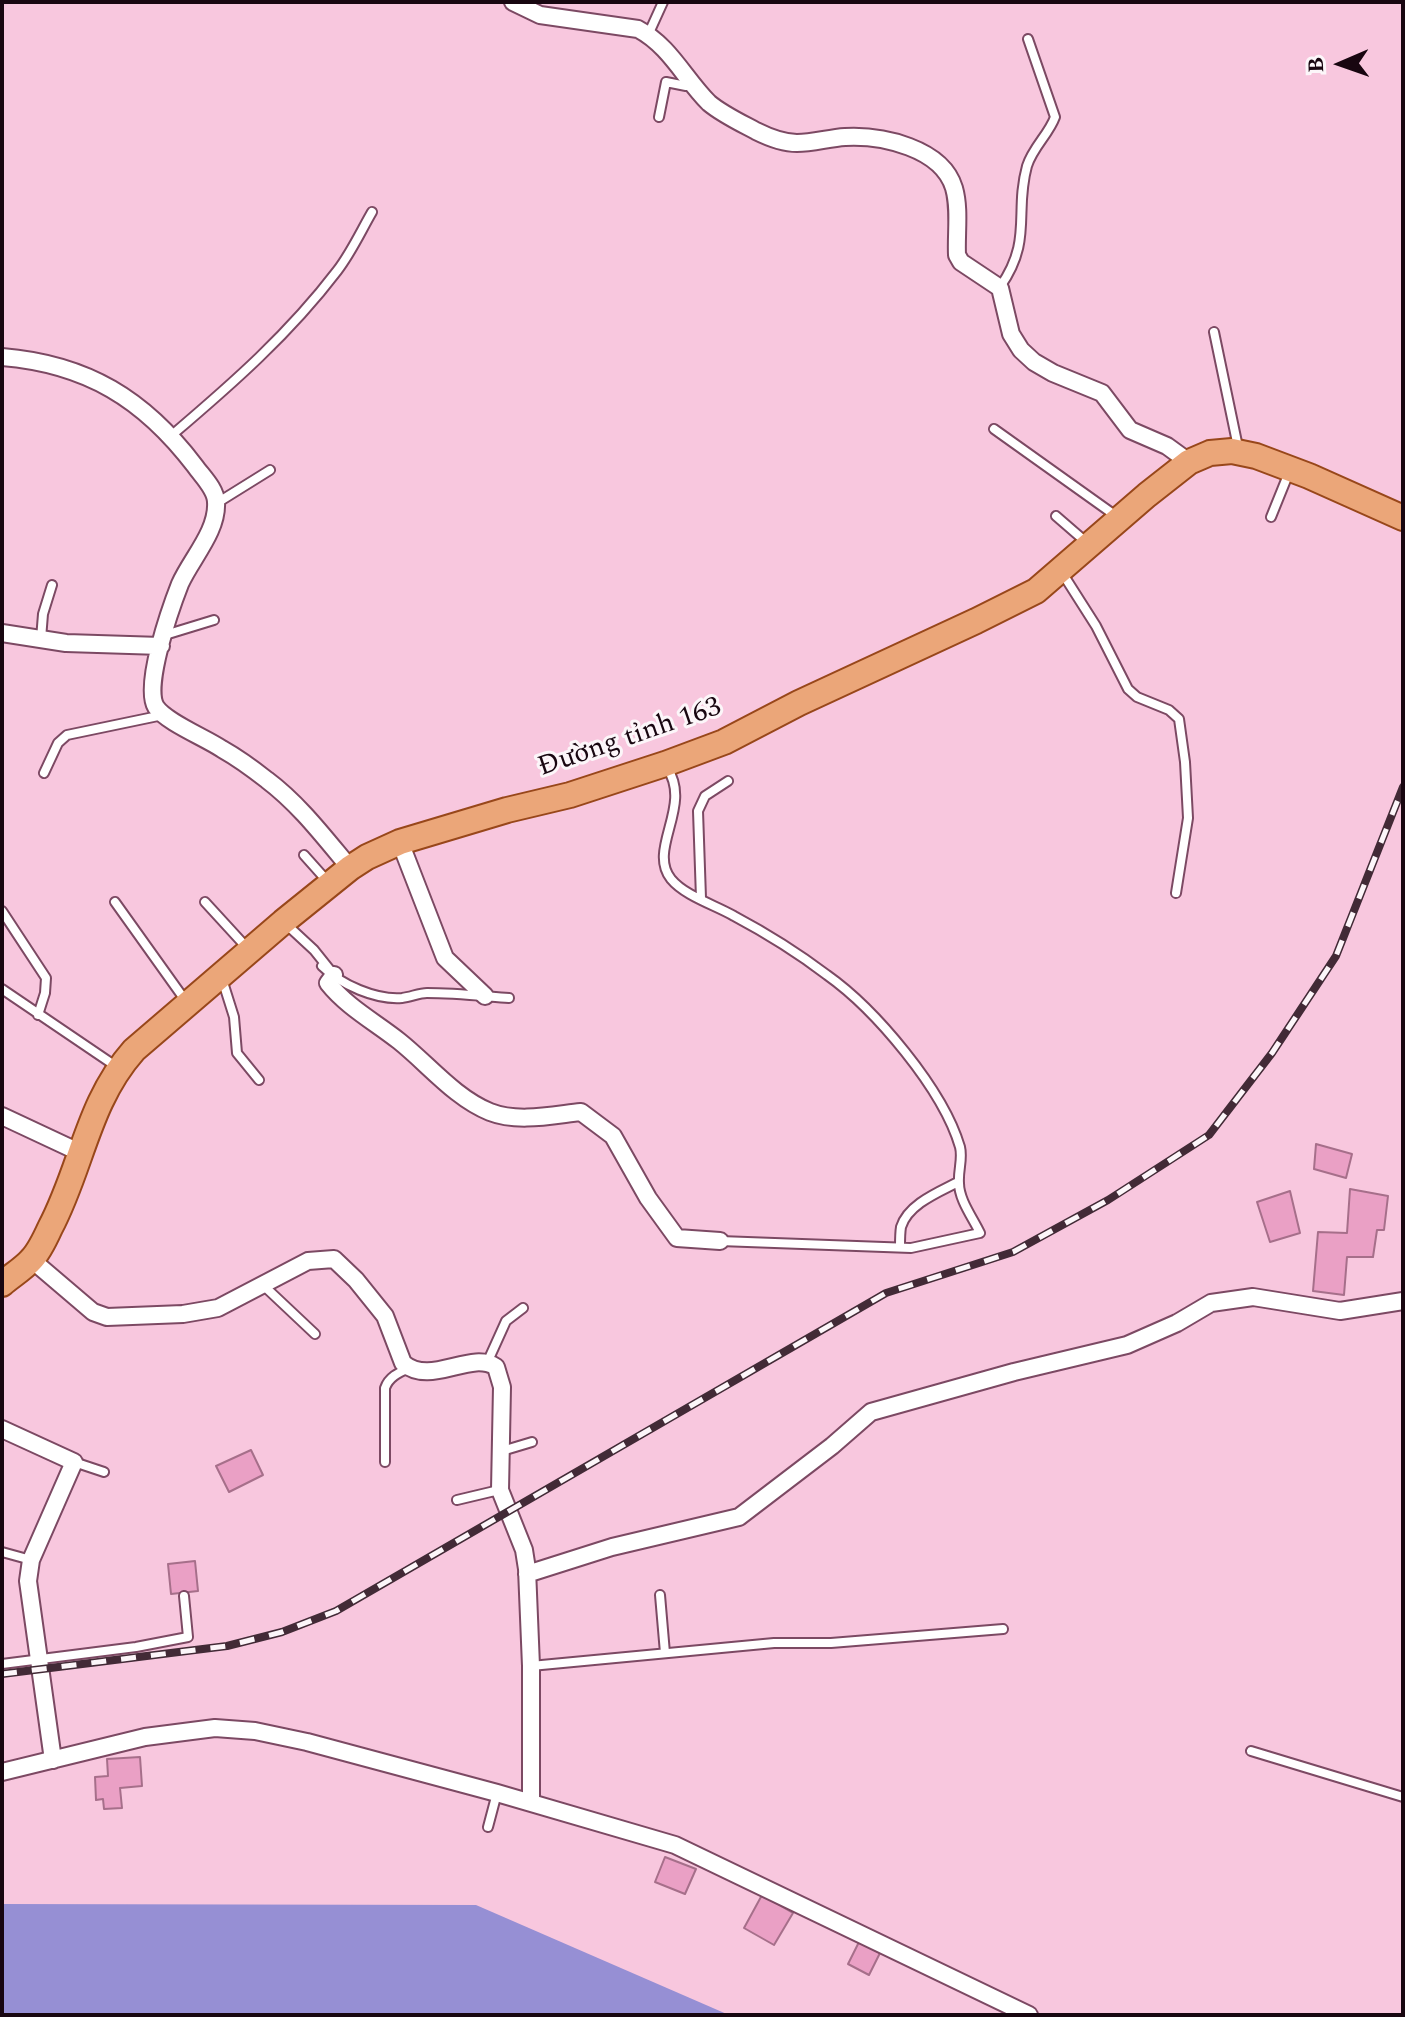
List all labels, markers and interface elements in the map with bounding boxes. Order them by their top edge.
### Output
north arrow [1301,24,1381,104]
text: B [1300,57,1333,73]
street label: Đường tỉnh 163 [534,692,726,786]

